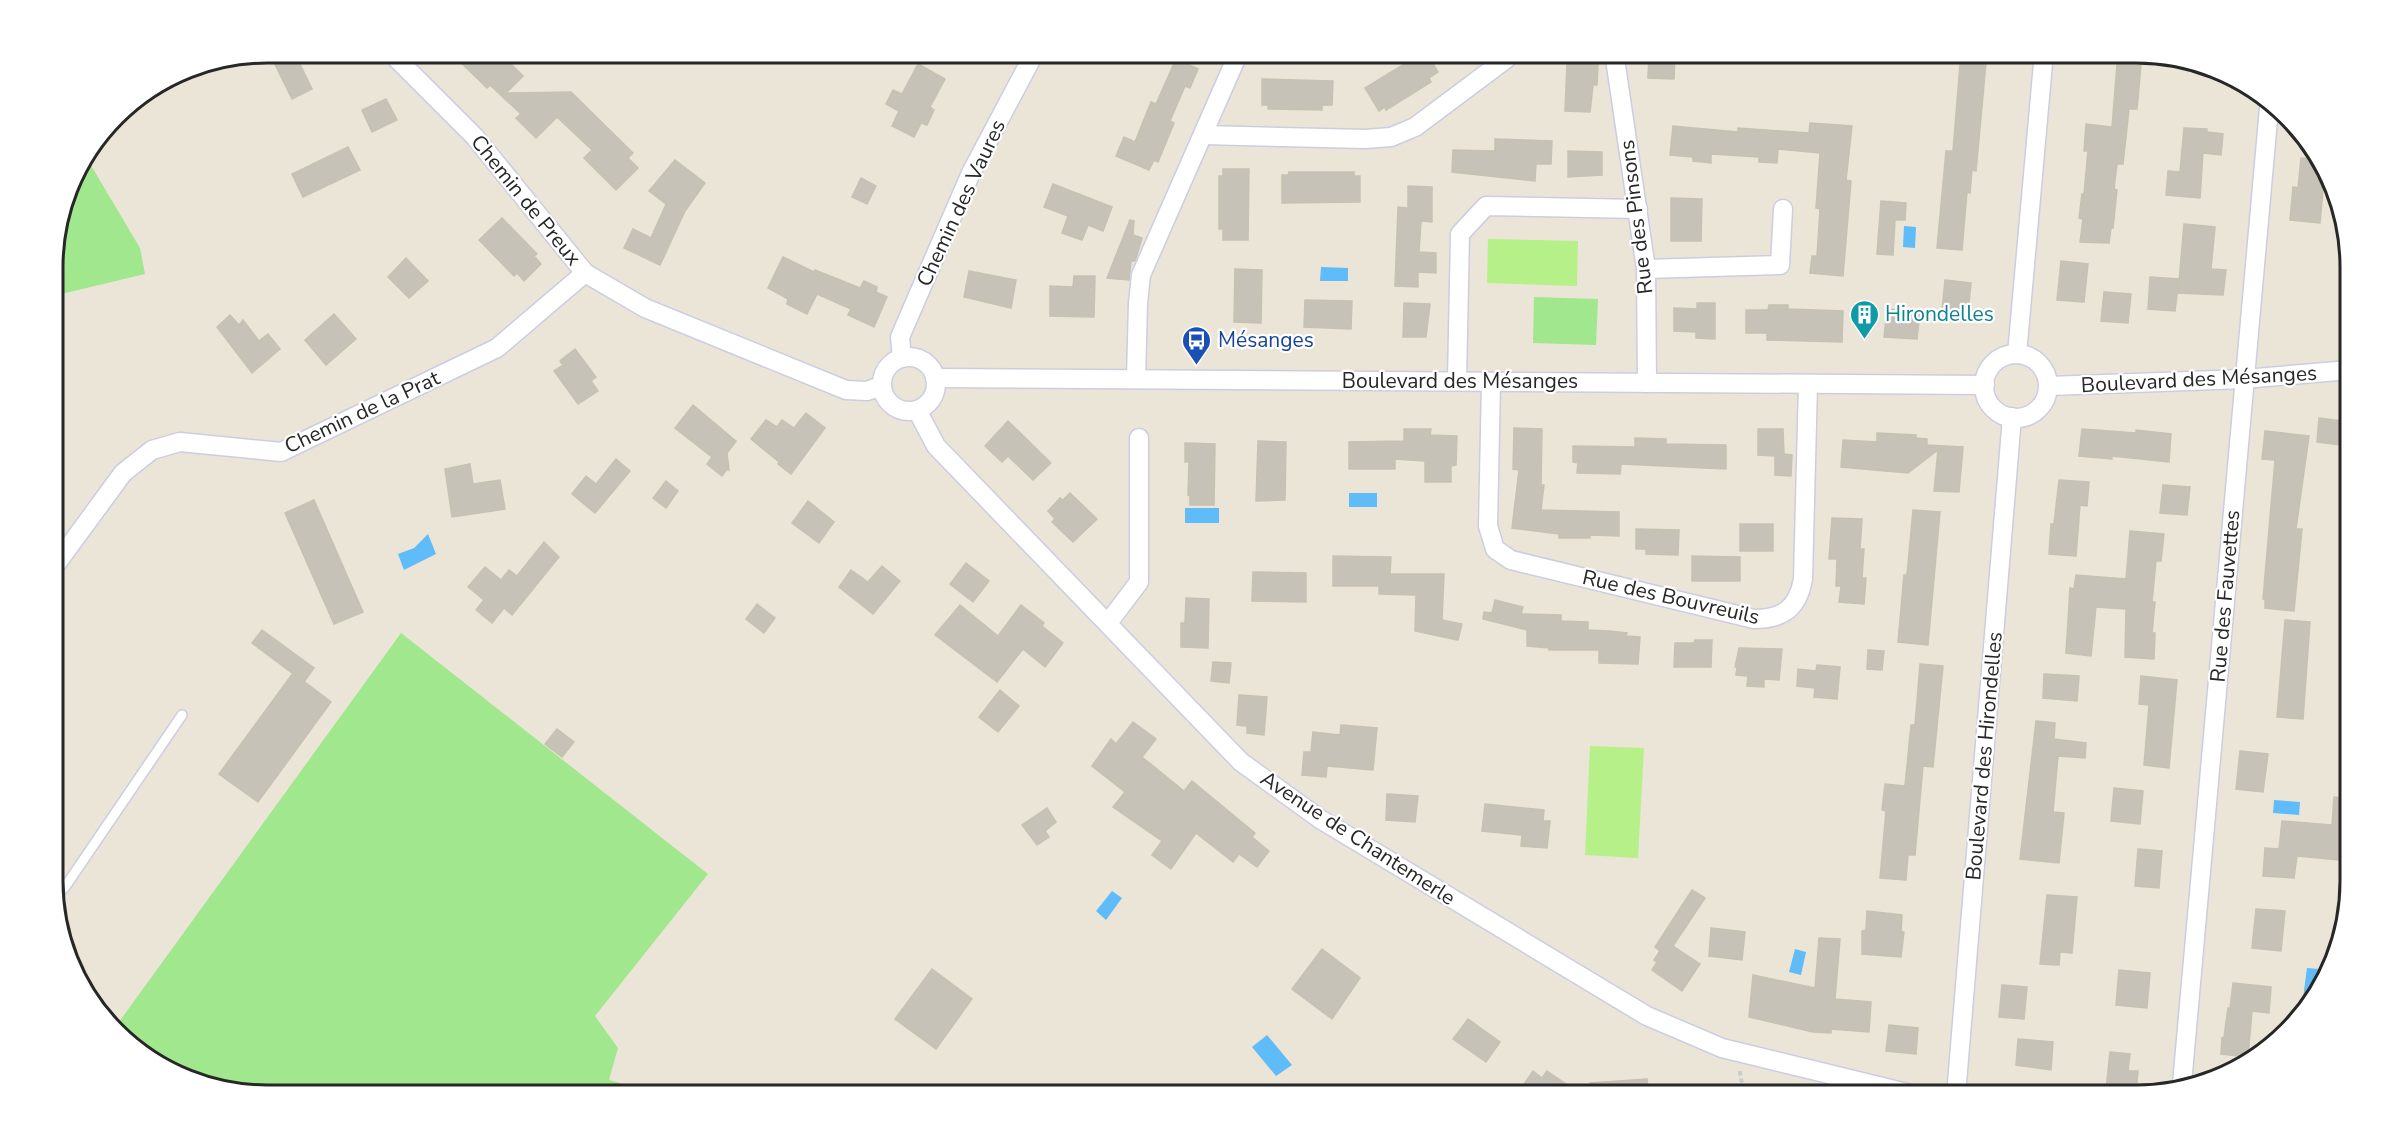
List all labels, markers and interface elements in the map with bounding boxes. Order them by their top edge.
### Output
street label: Chemin des Vaures [910,115,1012,291]
street label: Chemin de Preux [465,129,587,271]
street label: Rue des Pinsons [1613,138,1659,296]
building icon: Hirondelles [1848,298,1880,340]
place label: Hirondelles [1885,300,1994,328]
bus stop icon: Mésanges [1181,324,1213,366]
place label: Mésanges [1218,326,1314,354]
street label: Boulevard des Mésanges [2080,359,2318,399]
street label: Chemin de la Prat [280,364,445,460]
street label: Boulevard des Mésanges [1342,367,1578,395]
street label: Rue des Fauvettes [2204,509,2246,683]
street label: Rue des Bouvreuils [1580,563,1762,631]
street label: Boulevard des Hirondelles [1959,631,2009,881]
street label: Avenue de Chantemerle [1255,764,1461,912]

